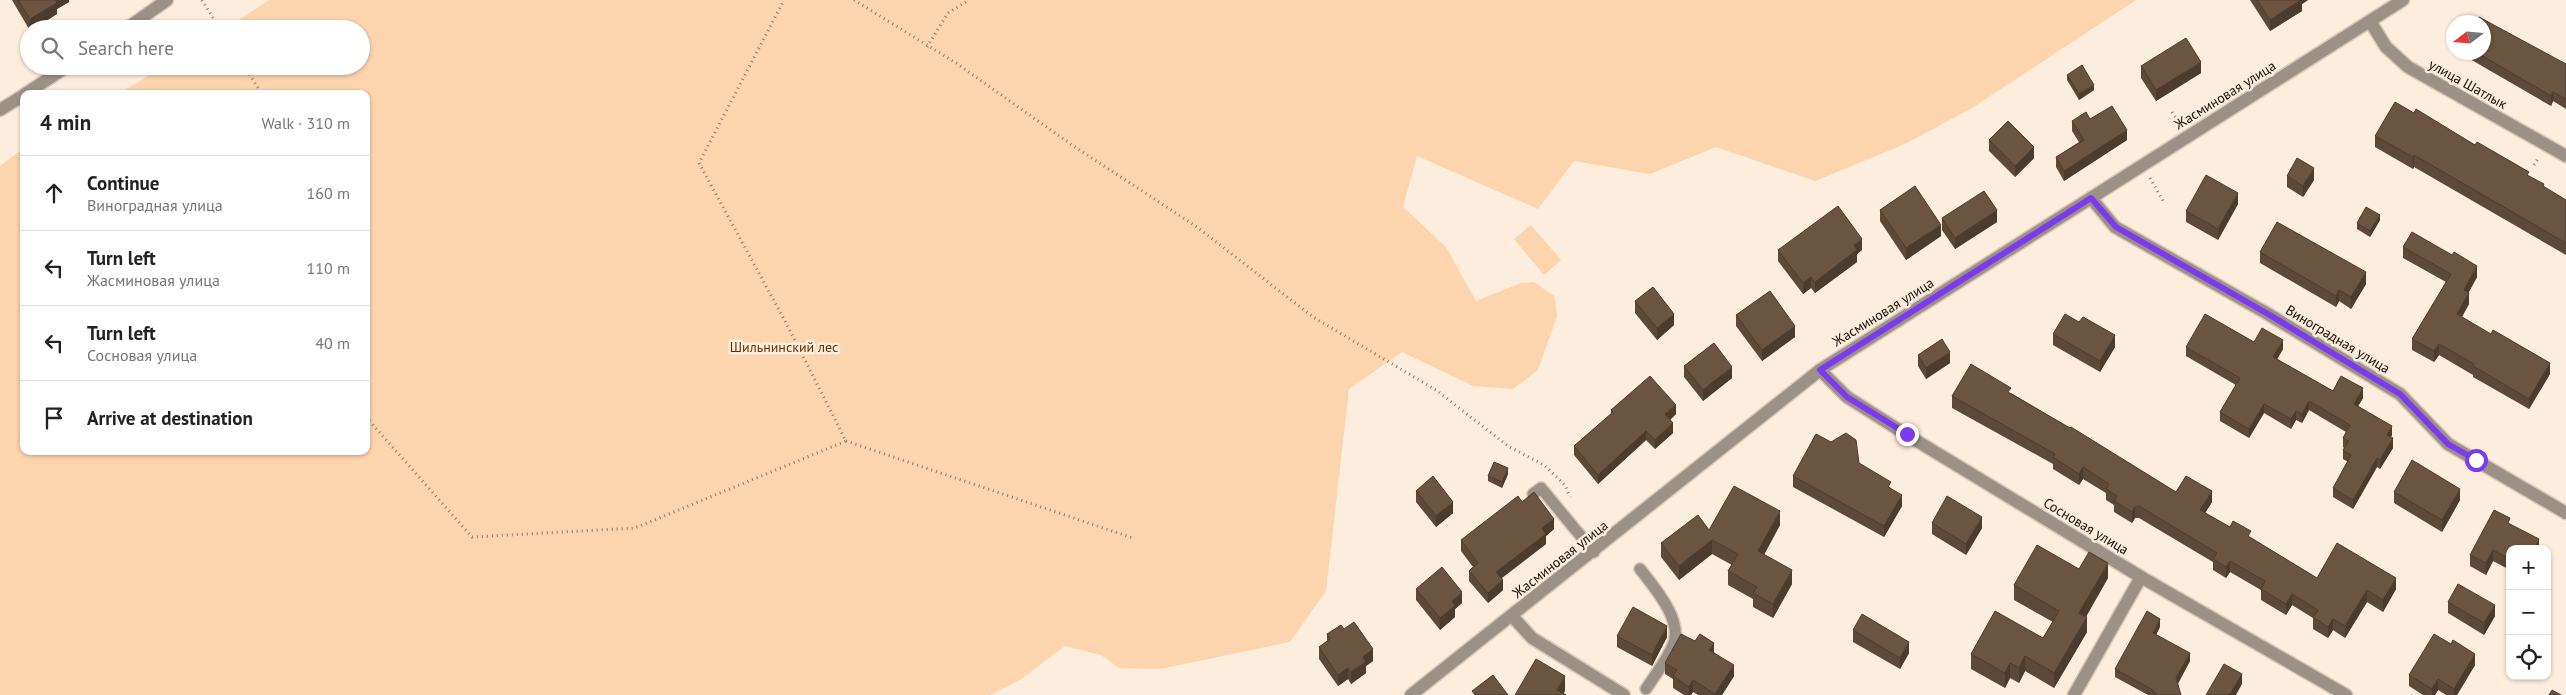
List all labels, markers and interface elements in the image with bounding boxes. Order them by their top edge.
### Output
north arrow [2446,15,2491,60]
search box [20,20,370,75]
icon: search [38,34,66,62]
text: Search here [78,36,174,60]
street label: улица Шатлык [2426,55,2511,113]
street label: Жасминовая улица [2170,57,2279,134]
text: 4 min [40,109,91,136]
text: Walk · 310 m [261,113,350,133]
text: Continue [87,171,159,195]
icon: ahead [40,179,68,207]
text: 160 m [307,183,350,203]
text: Виноградная улица [87,195,223,215]
text: Turn left [87,246,156,270]
icon: left [40,254,68,282]
text: 110 m [307,258,350,278]
text: Жасминовая улица [87,270,220,290]
street label: Жасминовая улица [1828,274,1937,351]
street label: Виноградная улица [2283,301,2394,377]
text: Turn left [87,321,156,345]
icon: left [40,329,68,357]
text: 40 m [315,333,350,353]
park label: Шильнинский лес [730,338,838,356]
text: Сосновая улица [87,345,197,365]
icon: arrive [40,404,68,432]
text: Arrive at destination [87,406,253,430]
route end [1896,423,1919,446]
route start [2465,449,2488,472]
street label: Сосновая улица [2040,493,2132,559]
street label: Жасминовая улица [1508,516,1611,602]
map controls [2506,545,2551,680]
button: + [2506,545,2551,590]
button: − [2506,590,2551,635]
button: locate [2506,635,2551,680]

